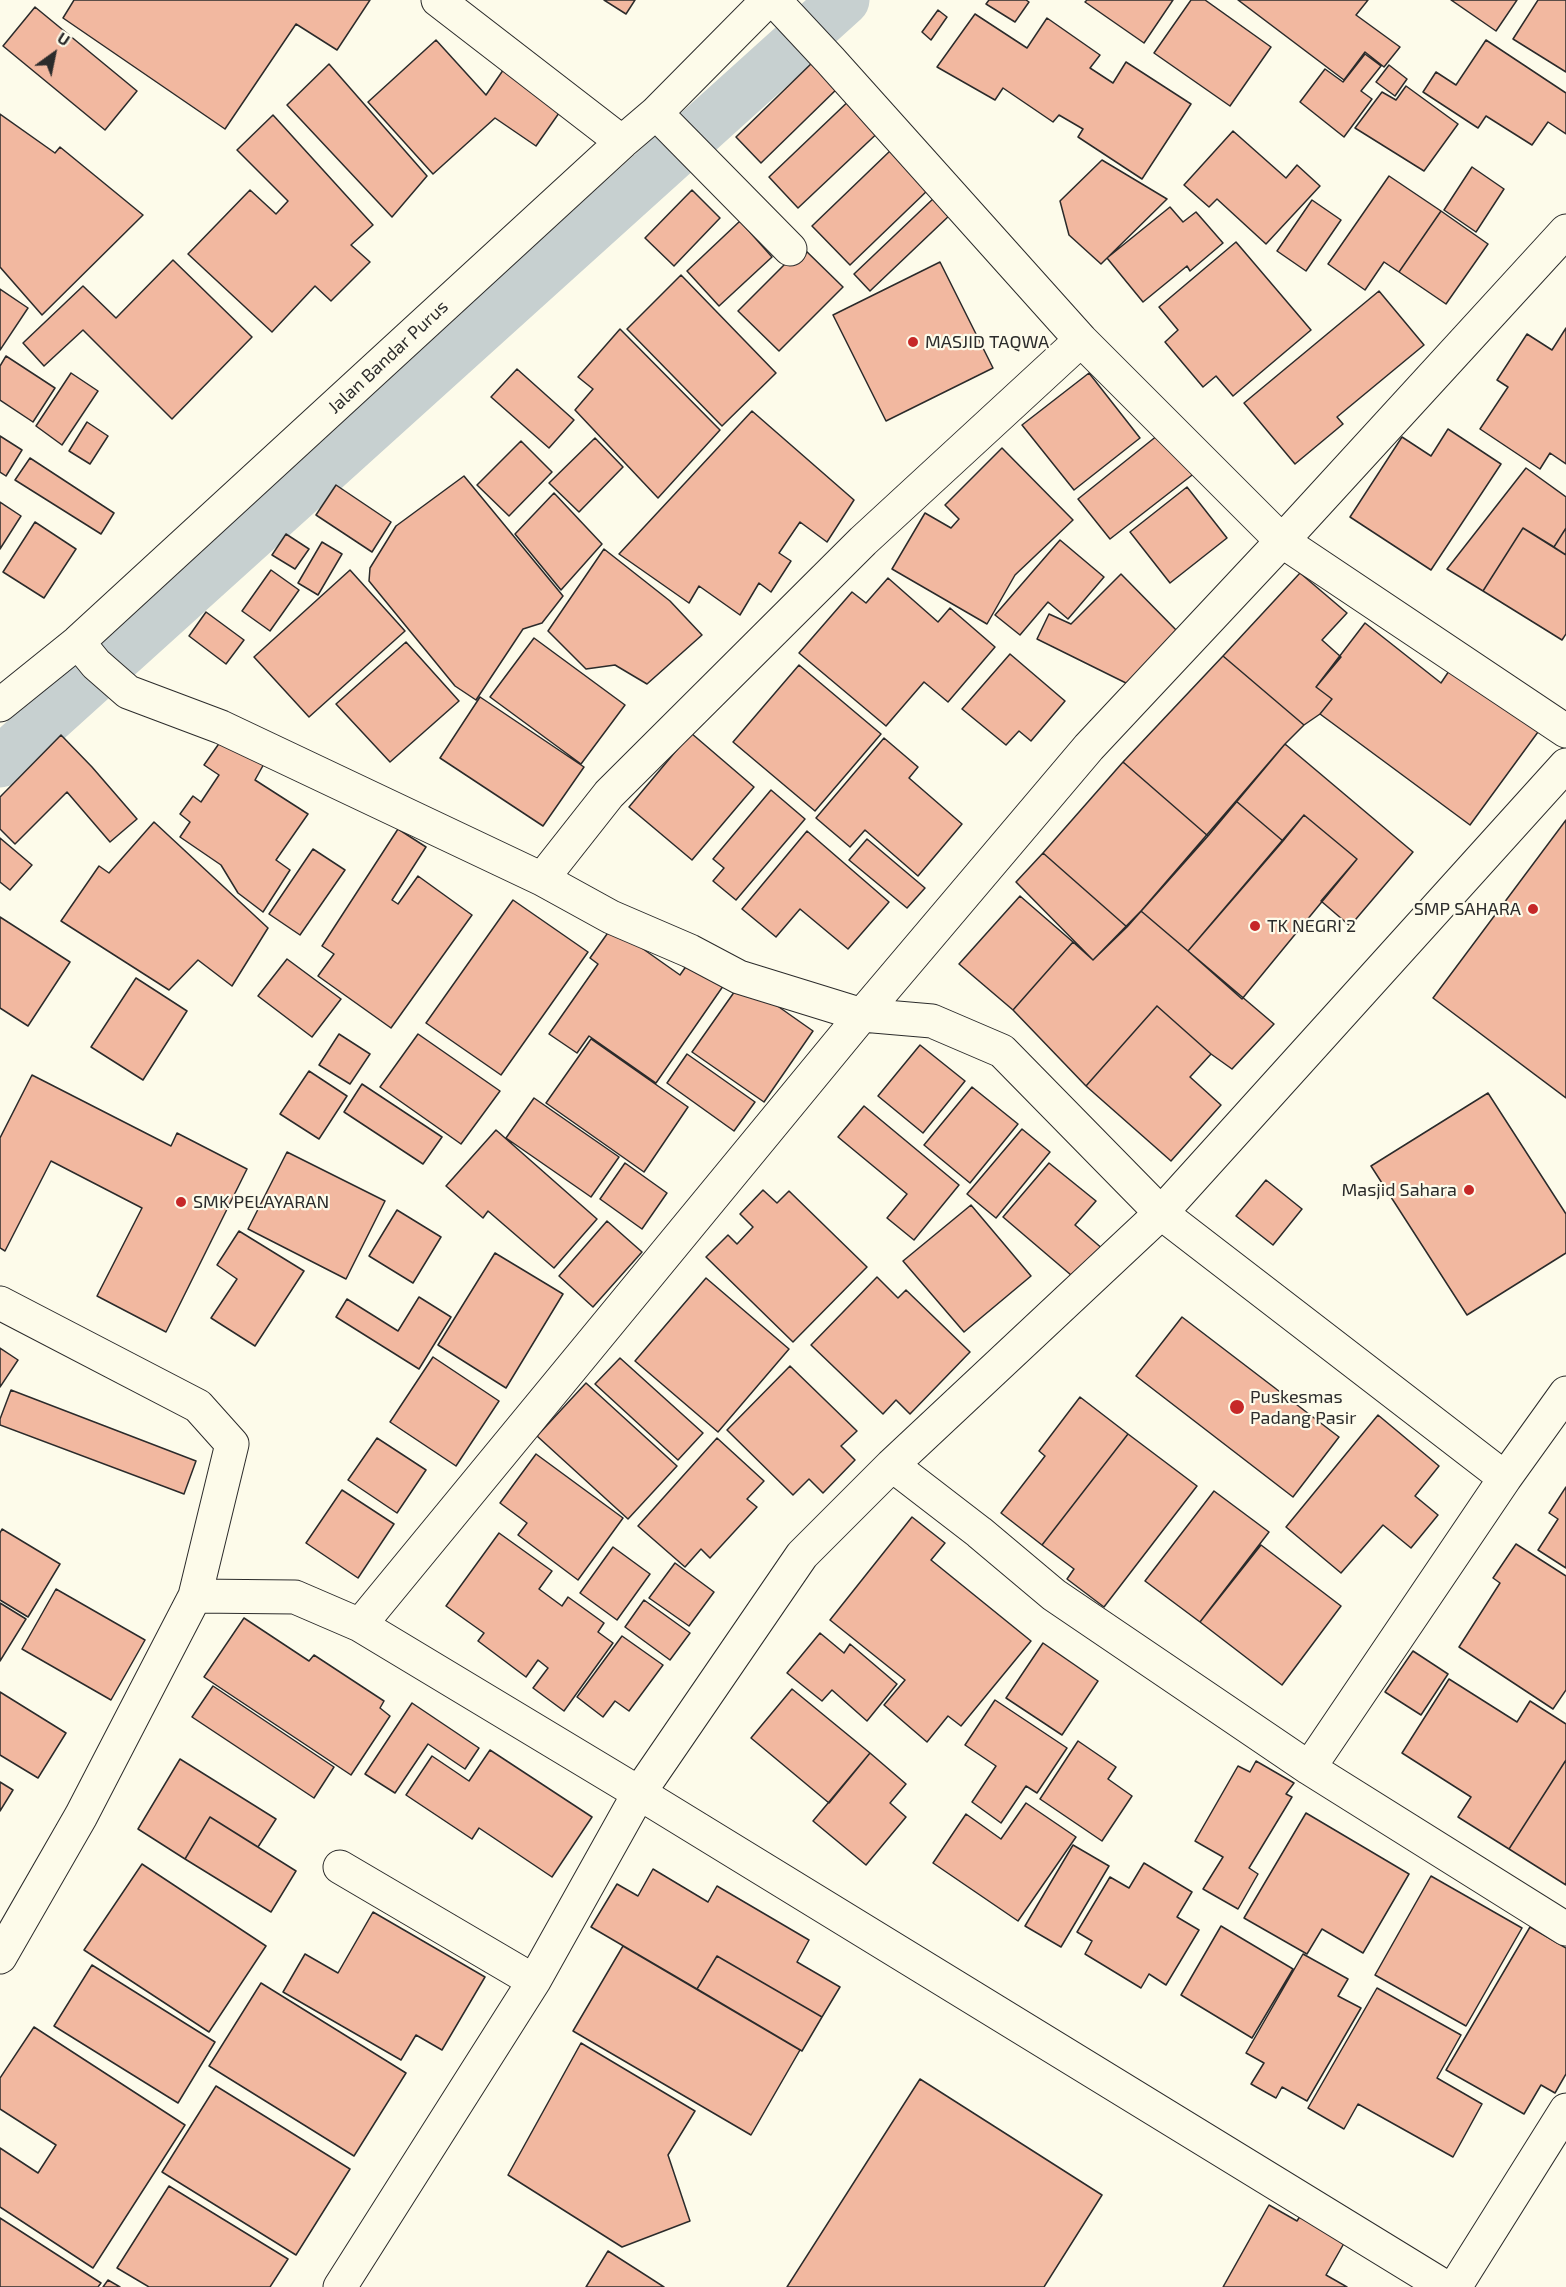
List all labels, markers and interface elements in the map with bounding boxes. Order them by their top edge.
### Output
north arrow [24,24,84,84]
text: U [54,28,74,49]
street label: Jalan Bandar Purus [324,296,452,418]
place label: MASJID TAQWA [925,331,1049,353]
marker: MASJID TAQWA [906,335,920,349]
place label: SMP SAHARA [1414,898,1521,920]
marker: SMP SAHARA [1526,902,1540,916]
place label: TK NEGRI 2 [1267,915,1356,937]
marker: TK NEGRI 2 [1248,919,1262,933]
place label: Masjid Sahara [1341,1179,1457,1201]
marker: Masjid Sahara [1462,1183,1476,1197]
place label: SMK PELAYARAN [193,1191,329,1213]
marker: SMK PELAYARAN [174,1195,188,1209]
place label: Puskesmas Padang Pasir [1250,1386,1356,1428]
marker: Puskesmas Padang Pasir [1228,1398,1246,1416]

